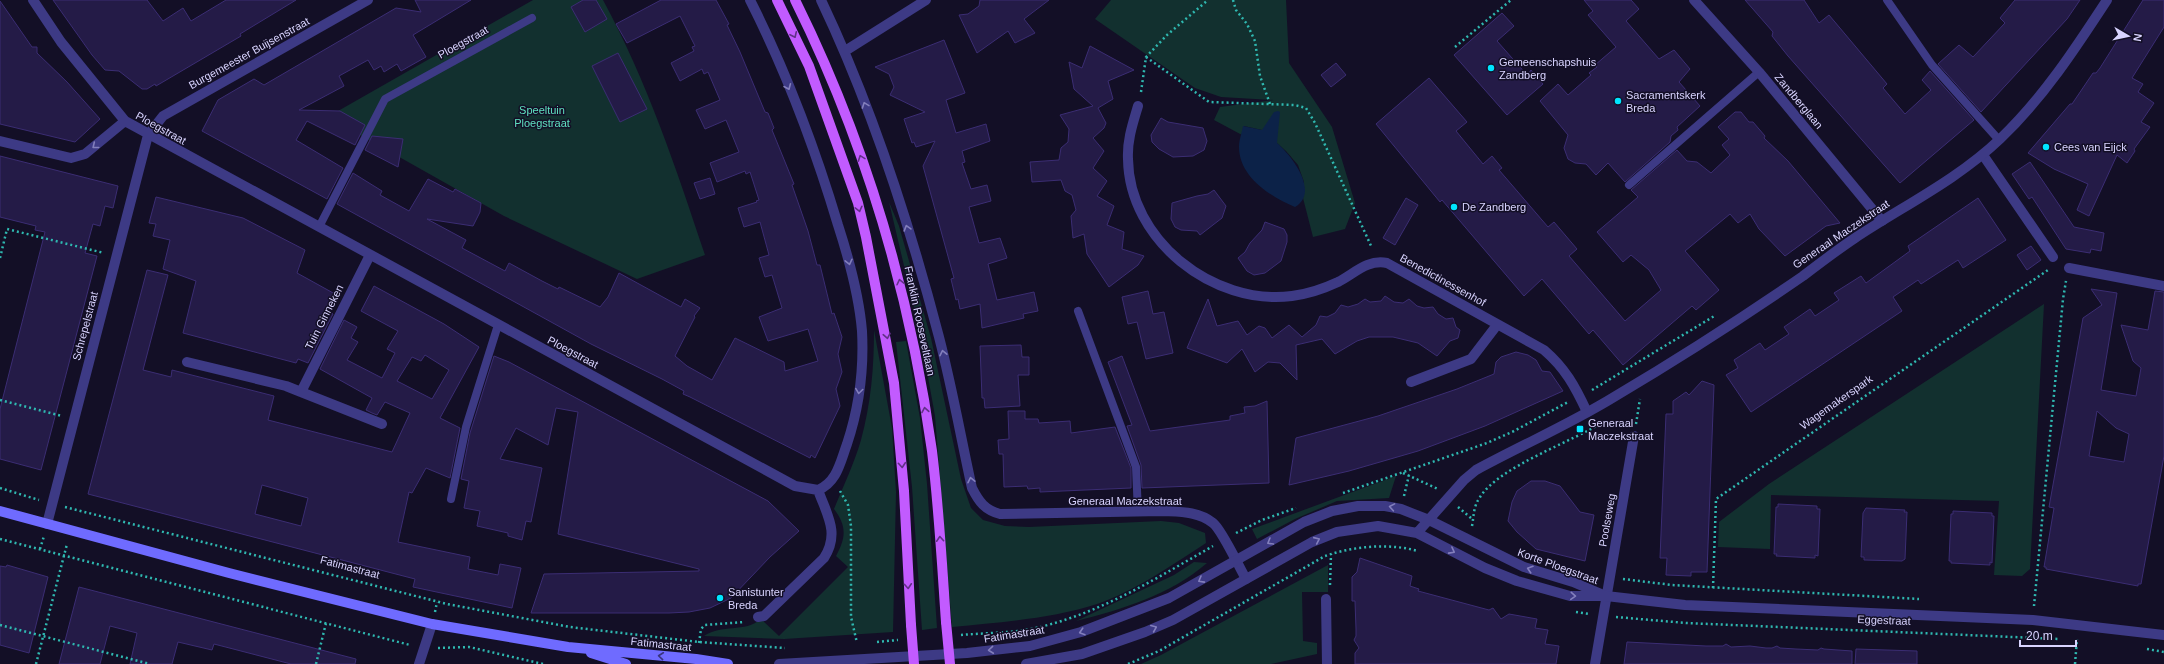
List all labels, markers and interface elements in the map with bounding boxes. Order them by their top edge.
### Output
street label: Burgemeester Buijsenstraat [187,15,311,91]
north arrow [2108,16,2148,56]
street label: Ploegstraat [436,23,490,61]
one-way arrow [789,31,797,39]
text: N [2131,33,2144,42]
place label: Gemeenschapshuis Zandberg [1499,56,1597,81]
marker: Gemeenschapshuis Zandberg [1486,63,1496,73]
street label: Zandberglaan [1773,71,1825,131]
one-way arrow [783,82,791,90]
place label: Sacramentskerk Breda [1626,89,1706,114]
marker: Sacramentskerk Breda [1613,96,1623,106]
one-way arrow [862,102,870,109]
park label: Speeltuin Ploegstraat [514,104,570,129]
street label: Ploegstraat [134,109,188,147]
one-way arrow [92,141,99,148]
place label: Cees van Eijck [2054,141,2127,153]
marker: Cees van Eijck [2041,142,2051,152]
one-way arrow [857,155,866,162]
street label: Generaal Maczekstraat [1791,197,1891,271]
place label: De Zandberg [1462,201,1526,213]
marker: De Zandberg [1449,202,1459,212]
one-way arrow [855,206,863,212]
one-way arrow [903,225,912,232]
street label: Benedictinessenhof [1398,251,1489,309]
one-way arrow [845,259,853,266]
street label: Franklin Rooseveltlaan [902,265,938,377]
one-way arrow [897,279,905,285]
street label: Tuin Ginneken [303,283,345,351]
street label: Schrepelstraat [70,290,100,362]
one-way arrow [882,333,890,339]
street label: Ploegstraat [546,334,600,370]
one-way arrow [939,350,947,356]
street label: Wagemakerspark [1797,372,1875,432]
one-way arrow [855,388,864,394]
one-way arrow [921,407,930,413]
place label: Generaal Maczekstraat [1588,417,1653,442]
marker: Generaal Maczekstraat [1575,424,1585,434]
one-way arrow [897,462,906,468]
one-way arrow [967,477,975,483]
street label: Poolseweg [1596,492,1618,548]
street label: Generaal Maczekstraat [1068,495,1182,507]
one-way arrow [1389,504,1395,512]
one-way arrow [936,536,945,542]
one-way arrow [1267,537,1274,544]
one-way arrow [1312,537,1320,545]
one-way arrow [1447,546,1455,554]
street label: Korte Ploegstraat [1516,546,1600,586]
street label: Fatimastraat [319,553,381,581]
one-way arrow [1527,566,1534,574]
one-way arrow [1198,575,1205,582]
one-way arrow [904,583,913,589]
place label: Sanistunter Breda [728,586,784,611]
one-way arrow [1570,591,1576,600]
marker: Sanistunter Breda [715,593,725,603]
street label: Eggestraat [1857,613,1911,627]
scale bar [2020,622,2076,648]
street label: Fatimastraat [983,623,1045,645]
one-way arrow [1151,624,1158,632]
one-way arrow [1079,627,1086,636]
text: 20 m [2026,629,2053,643]
street label: Fatimastraat [630,635,692,653]
one-way arrow [988,646,994,655]
one-way arrow [658,651,664,660]

